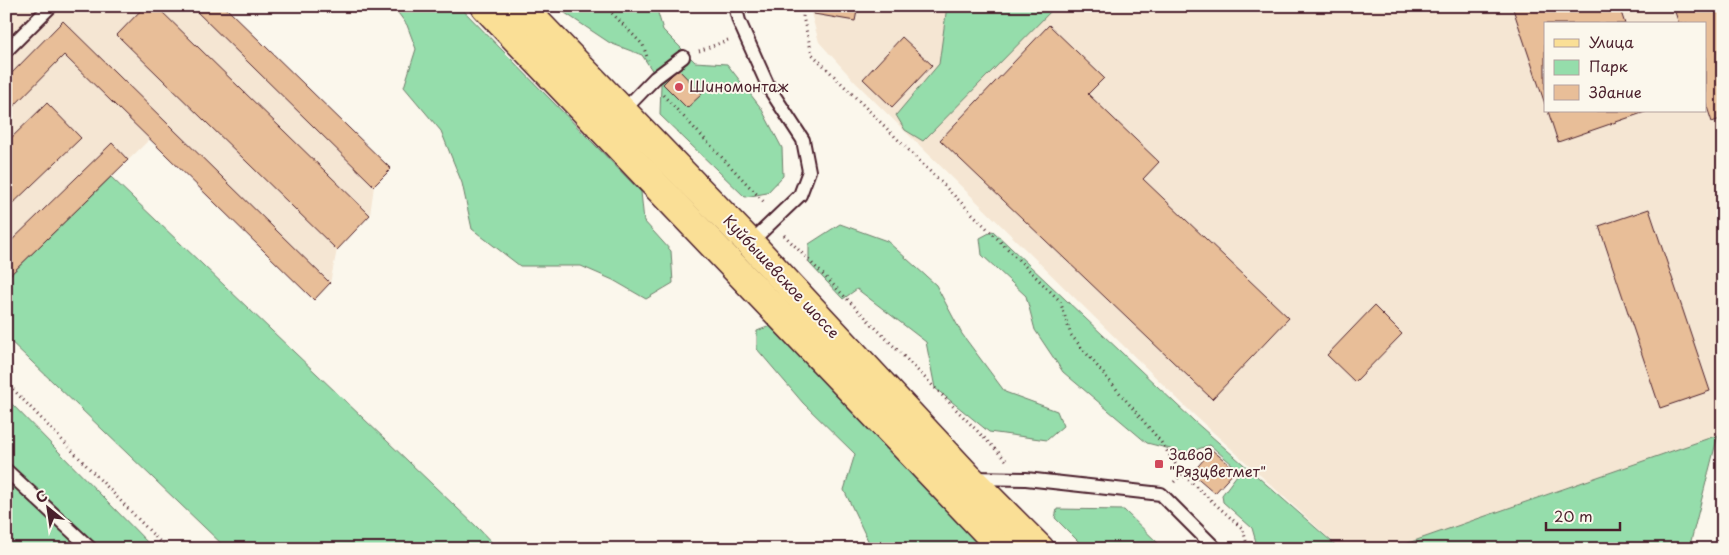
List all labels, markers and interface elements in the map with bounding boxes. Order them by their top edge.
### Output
legend [1544,22,1706,112]
text: Улица [1589,30,1634,53]
text: Парк [1589,54,1628,77]
place label: Шиномонтаж [689,74,788,97]
text: Здание [1589,80,1642,103]
marker: Шиномонтаж [673,81,685,93]
street label: Куйбышевское шоссе [719,209,846,343]
place label: Завод "Рязцветмет" [1169,442,1266,482]
marker: Завод "Рязцветмет" [1153,458,1165,470]
north arrow [22,482,72,532]
text: С [31,485,51,508]
scale bar [1546,500,1620,532]
text: 20 m [1554,504,1593,527]

